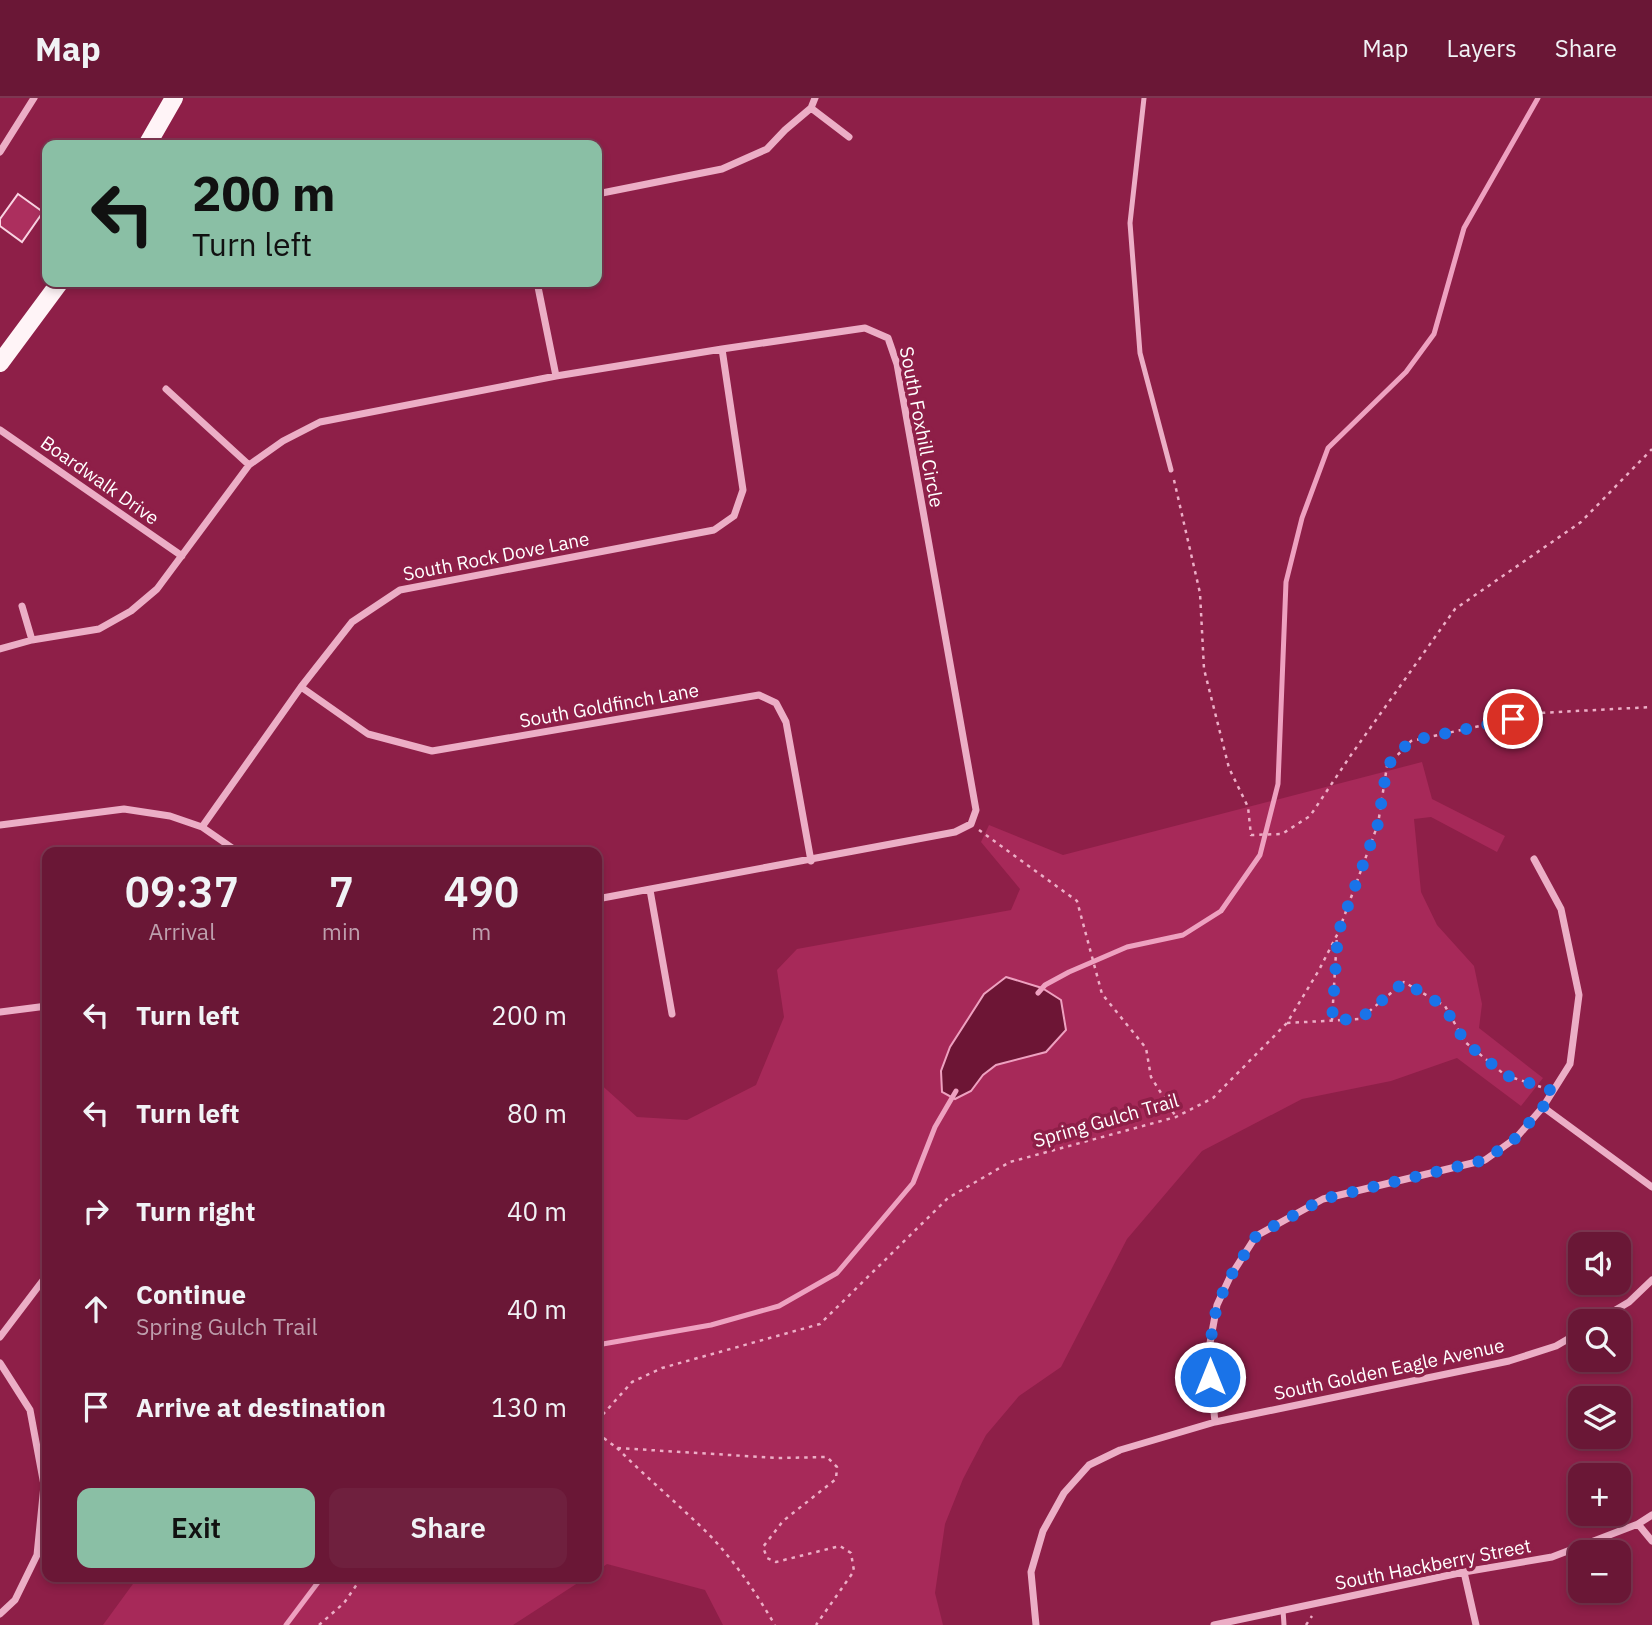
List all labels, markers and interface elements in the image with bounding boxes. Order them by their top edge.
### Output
text: Map [35,27,101,70]
text: Map [1362,32,1409,64]
text: Layers [1447,32,1517,64]
text: Share [1555,32,1617,64]
text: 200 m [192,161,336,224]
icon: left [77,168,168,259]
text: Turn left [192,223,312,265]
street label: South Foxhill Circle [895,344,949,510]
street label: Boardwalk Drive [36,430,164,530]
street label: South Rock Dove Lane [401,526,591,586]
street label: South Goldfinch Lane [517,677,701,733]
pin [1483,689,1543,749]
icon: arrive [1494,700,1532,738]
text: 09:37 [125,864,239,919]
text: 7 [329,864,354,919]
text: 490 [444,864,519,919]
text: Arrival [148,916,215,946]
text: min [322,916,361,946]
text: m [471,916,491,946]
icon: left [77,996,115,1034]
text: Turn left [136,998,239,1032]
text: 200 m [491,998,567,1032]
street label: Spring Gulch Trail [1031,1088,1181,1152]
icon: left [77,1094,115,1132]
text: Turn left [136,1096,239,1130]
text: 80 m [507,1096,567,1130]
icon: right [77,1192,115,1230]
text: Turn right [136,1194,255,1228]
text: 40 m [507,1194,567,1228]
map controls [1568,1232,1631,1603]
button: sound [1568,1232,1631,1295]
text: Continue [136,1277,246,1311]
icon: ahead [77,1290,115,1328]
text: 40 m [507,1292,567,1326]
button: search [1568,1309,1631,1372]
text: Spring Gulch Trail [136,1311,318,1341]
street label: South Golden Eagle Avenue [1272,1333,1506,1405]
position arrow [1173,1340,1247,1414]
button: layers [1568,1386,1631,1449]
icon: arrive [77,1388,115,1426]
text: Arrive at destination [136,1390,386,1424]
text: 130 m [491,1390,567,1424]
button: + [1568,1463,1631,1526]
button: Exit [77,1488,315,1568]
button: Share [329,1488,567,1568]
street label: South Hackberry Street [1333,1533,1533,1595]
button: − [1568,1540,1631,1603]

